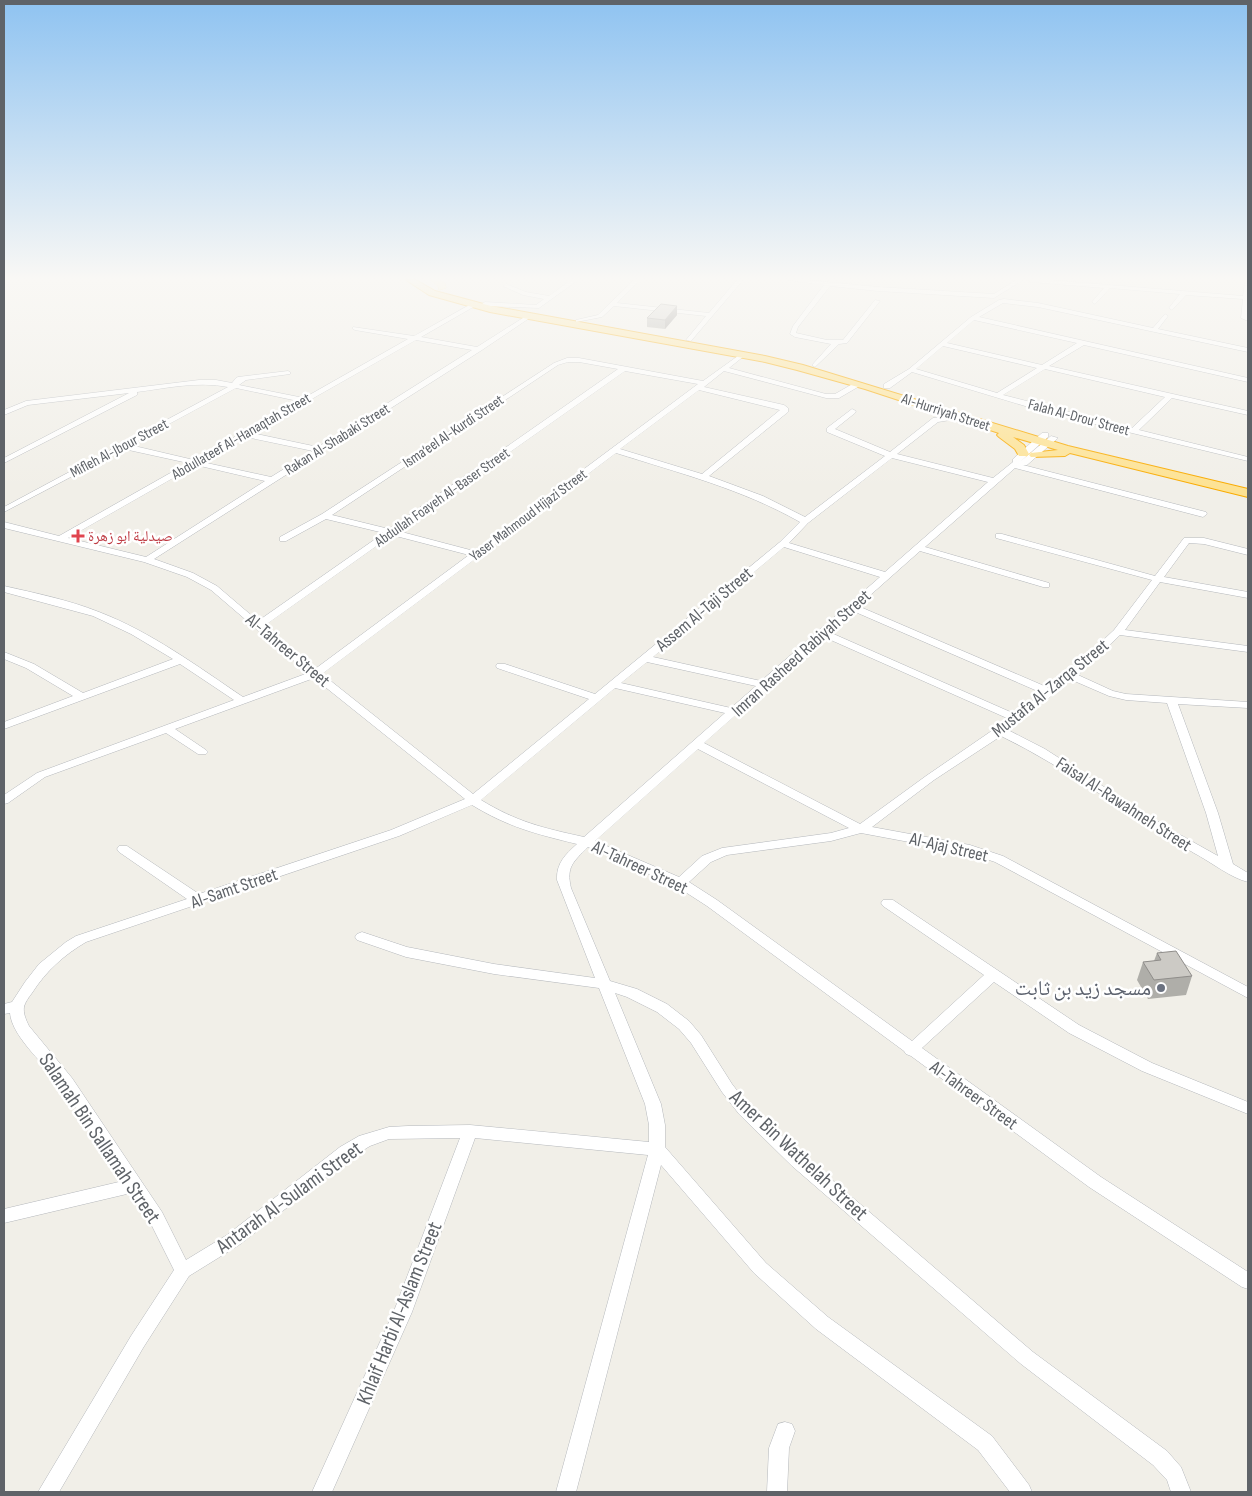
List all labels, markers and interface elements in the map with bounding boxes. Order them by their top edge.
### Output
street label: Abdullateef Al-Hanaqtah Street [167,389,315,485]
street label: Al-Hurriyah Street [898,389,993,436]
street label: Isma‘eel Al-Kurdi Street [399,390,508,472]
street label: Falah Al-Drou‘ Street [1026,395,1132,440]
street label: Rakan Al-Shabaki Street [281,399,394,479]
street label: Mifleh Al-Jbour Street [67,414,172,482]
street label: Abdullah Foayeh Al-Baser Street [370,443,514,552]
street label: Yaser Mahmoud Hijazi Street [466,465,591,566]
place label: صيدلية ابو زهرة [88,527,173,546]
marker: صيدلية ابو زهرة [72,530,84,542]
street label: Assem Al-Taji Street [651,563,757,657]
street label: Imran Rasheed Rabiyah Street [728,585,875,721]
street label: Al-Tahreer Street [241,609,334,692]
street label: Mustafa Al-Zarqa Street [988,635,1113,742]
street label: Faisal Al-Rawahneh Street [1052,753,1196,856]
street label: Al-Ajaj Street [907,828,991,867]
street label: Al-Tahreer Street [588,836,691,899]
street label: Al-Samt Street [187,864,281,913]
place label: مسجد زيد بن ثابت [1015,976,1151,1001]
marker: مسجد زيد بن ثابت [1155,982,1167,994]
street label: Salamah Bin Sallamah Street [33,1049,166,1228]
street label: Al-Tahreer Street [925,1056,1022,1135]
street label: Amer Bin Wathelah Street [724,1084,873,1226]
street label: Antarah Al-Sulami Street [211,1136,367,1259]
street label: Khlaif Harbi Al-Aslam Street [351,1218,448,1408]

